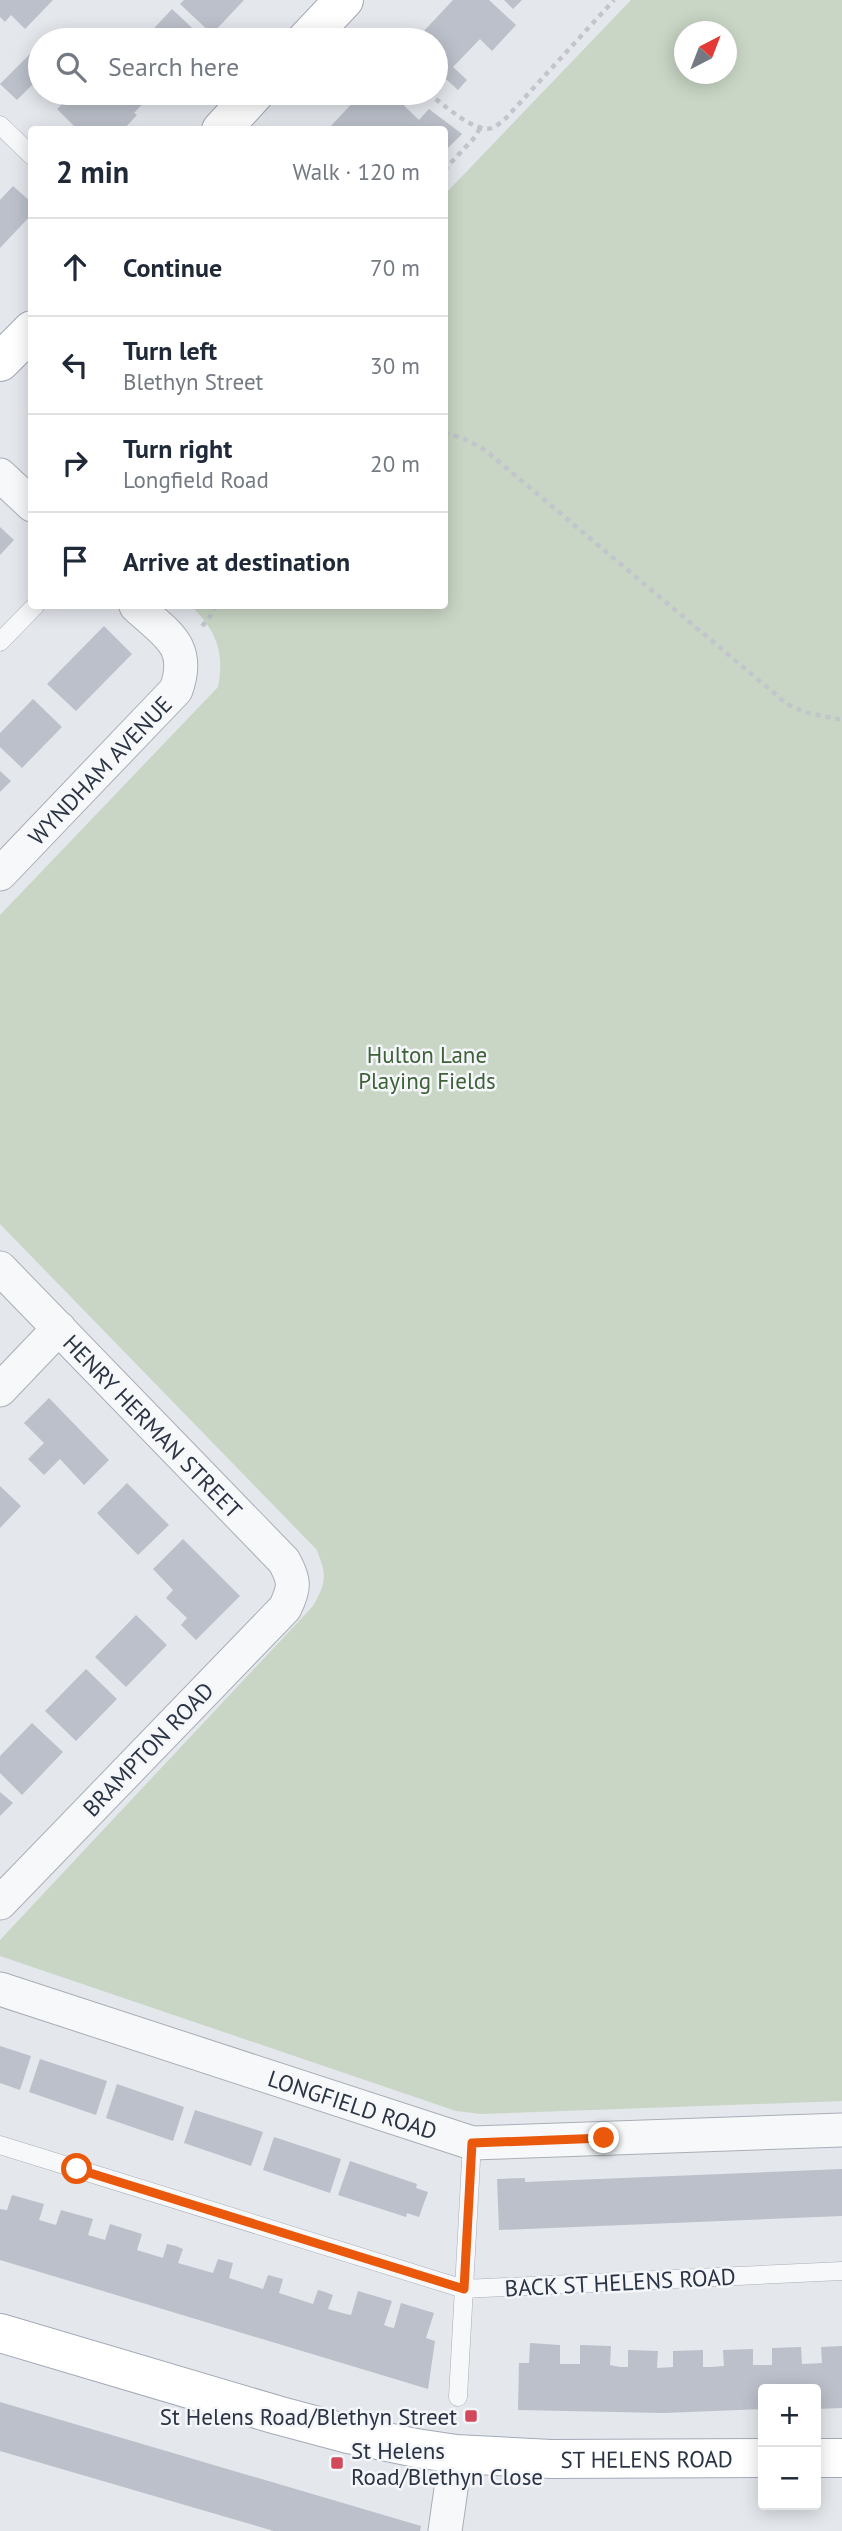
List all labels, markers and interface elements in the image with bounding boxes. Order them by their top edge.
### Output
north arrow [674,21,737,84]
search box [28,28,448,105]
icon: search [52,48,90,86]
text: Search here [108,50,239,83]
text: 2 min [56,152,129,191]
text: Walk · 120 m [293,157,420,186]
icon: ahead [56,248,94,286]
text: Continue [123,251,222,284]
text: 70 m [370,253,420,282]
text: Turn left [123,334,217,367]
icon: left [56,346,94,384]
text: 30 m [370,351,420,380]
text: Blethyn Street [123,367,263,396]
text: Turn right [123,432,232,465]
icon: right [56,444,94,482]
text: 20 m [370,449,420,478]
text: Longfield Road [123,465,269,494]
icon: arrive [56,542,94,580]
text: Arrive at destination [123,545,350,578]
street label: WYNDHAM AVENUE [21,689,178,851]
park label: Hulton Lane Playing Fields [358,1040,496,1095]
street label: HENRY HERMAN STREET [57,1328,249,1524]
street label: BRAMPTON ROAD [76,1676,220,1822]
street label: LONGFIELD ROAD [264,2063,441,2145]
route end [588,2122,619,2153]
route start [61,2153,92,2184]
street label: BACK ST HELENS ROAD [504,2261,736,2303]
map controls [758,2384,821,2510]
button: + [758,2384,821,2447]
place label: St Helens Road/Blethyn Street [160,2402,457,2431]
marker: St Helens Road/Blethyn Street [463,2408,479,2424]
place label: St Helens Road/Blethyn Close [351,2436,543,2491]
street label: ST HELENS ROAD [560,2444,733,2473]
button: − [758,2447,821,2510]
marker: St Helens Road/Blethyn Close [329,2455,345,2471]

